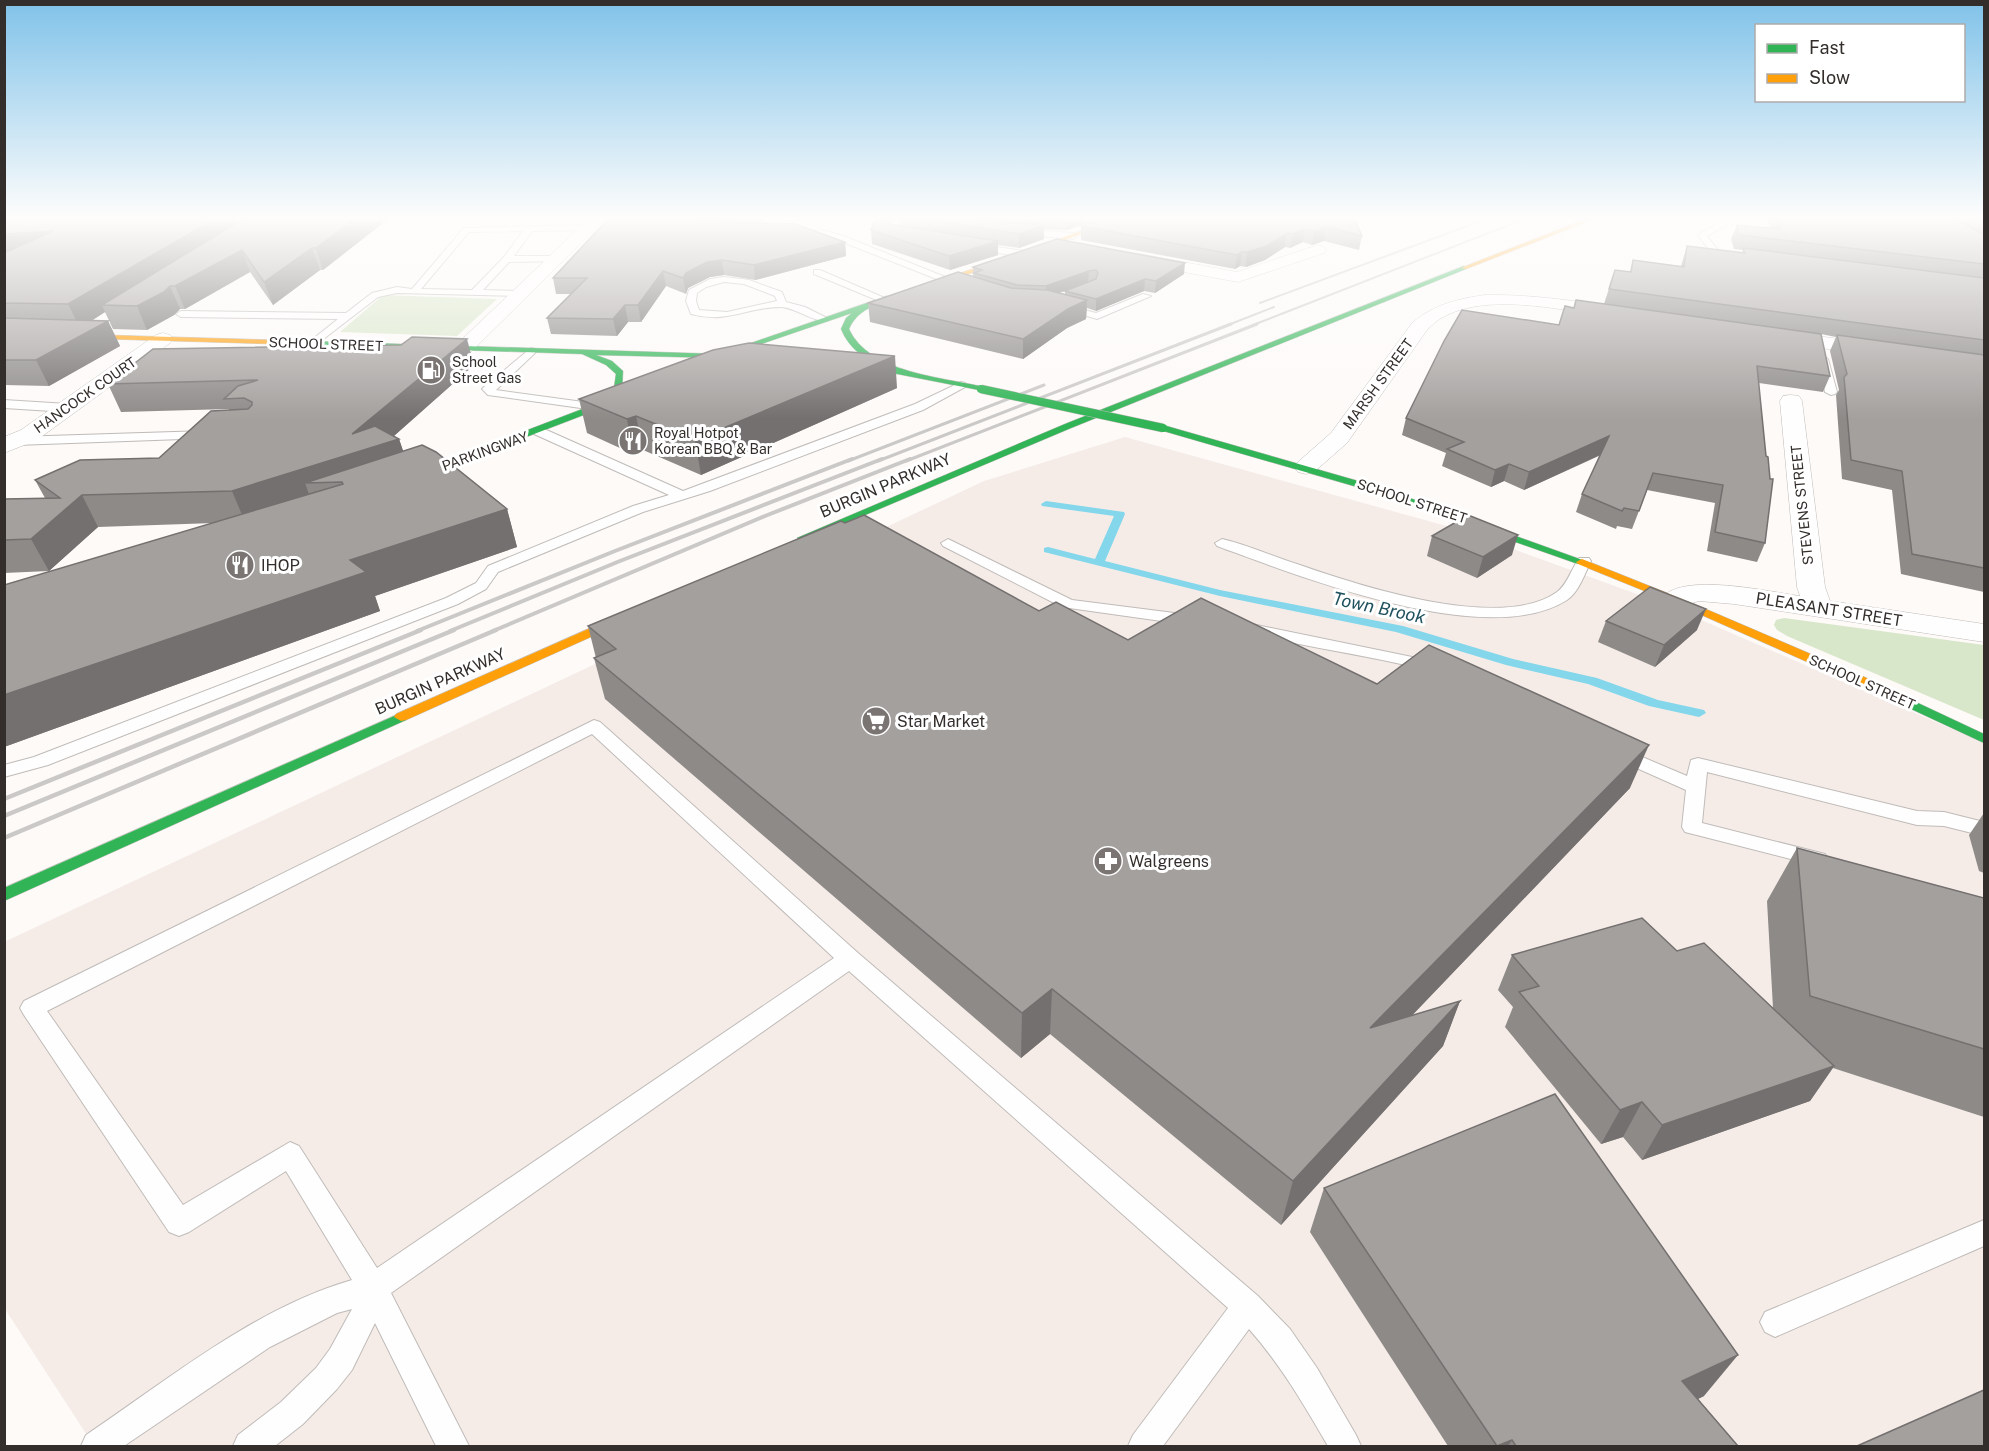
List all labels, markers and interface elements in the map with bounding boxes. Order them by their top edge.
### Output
legend [1755,24,1965,102]
text: Fast [1809,37,1845,58]
text: Slow [1809,67,1850,88]
street label: SCHOOL STREET [269,334,383,354]
street label: MARSH STREET [1340,336,1416,432]
street label: HANCOCK COURT [31,354,139,436]
fuel station icon: School Street Gas [415,354,447,386]
place label: School Street Gas [452,354,521,386]
restaurant icon: Royal Hotpot Korean BBQ & Bar [617,425,649,457]
place label: Royal Hotpot Korean BBQ & Bar [654,425,772,457]
street label: PARKINGWAY [440,428,531,474]
street label: STEVENS STREET [1788,444,1816,566]
street label: BURGIN PARKWAY [817,449,954,522]
street label: SCHOOL STREET [1355,476,1469,526]
restaurant icon: IHOP [224,549,256,581]
place label: IHOP [261,556,300,575]
water label: Town Brook [1331,587,1427,628]
street label: PLEASANT STREET [1754,589,1904,631]
street label: BURGIN PARKWAY [372,644,509,719]
street label: SCHOOL STREET [1806,651,1918,713]
supermarket icon: Star Market [860,705,892,737]
place label: Star Market [897,712,985,731]
pharmacy icon: Walgreens [1092,845,1124,877]
place label: Walgreens [1129,852,1209,871]

